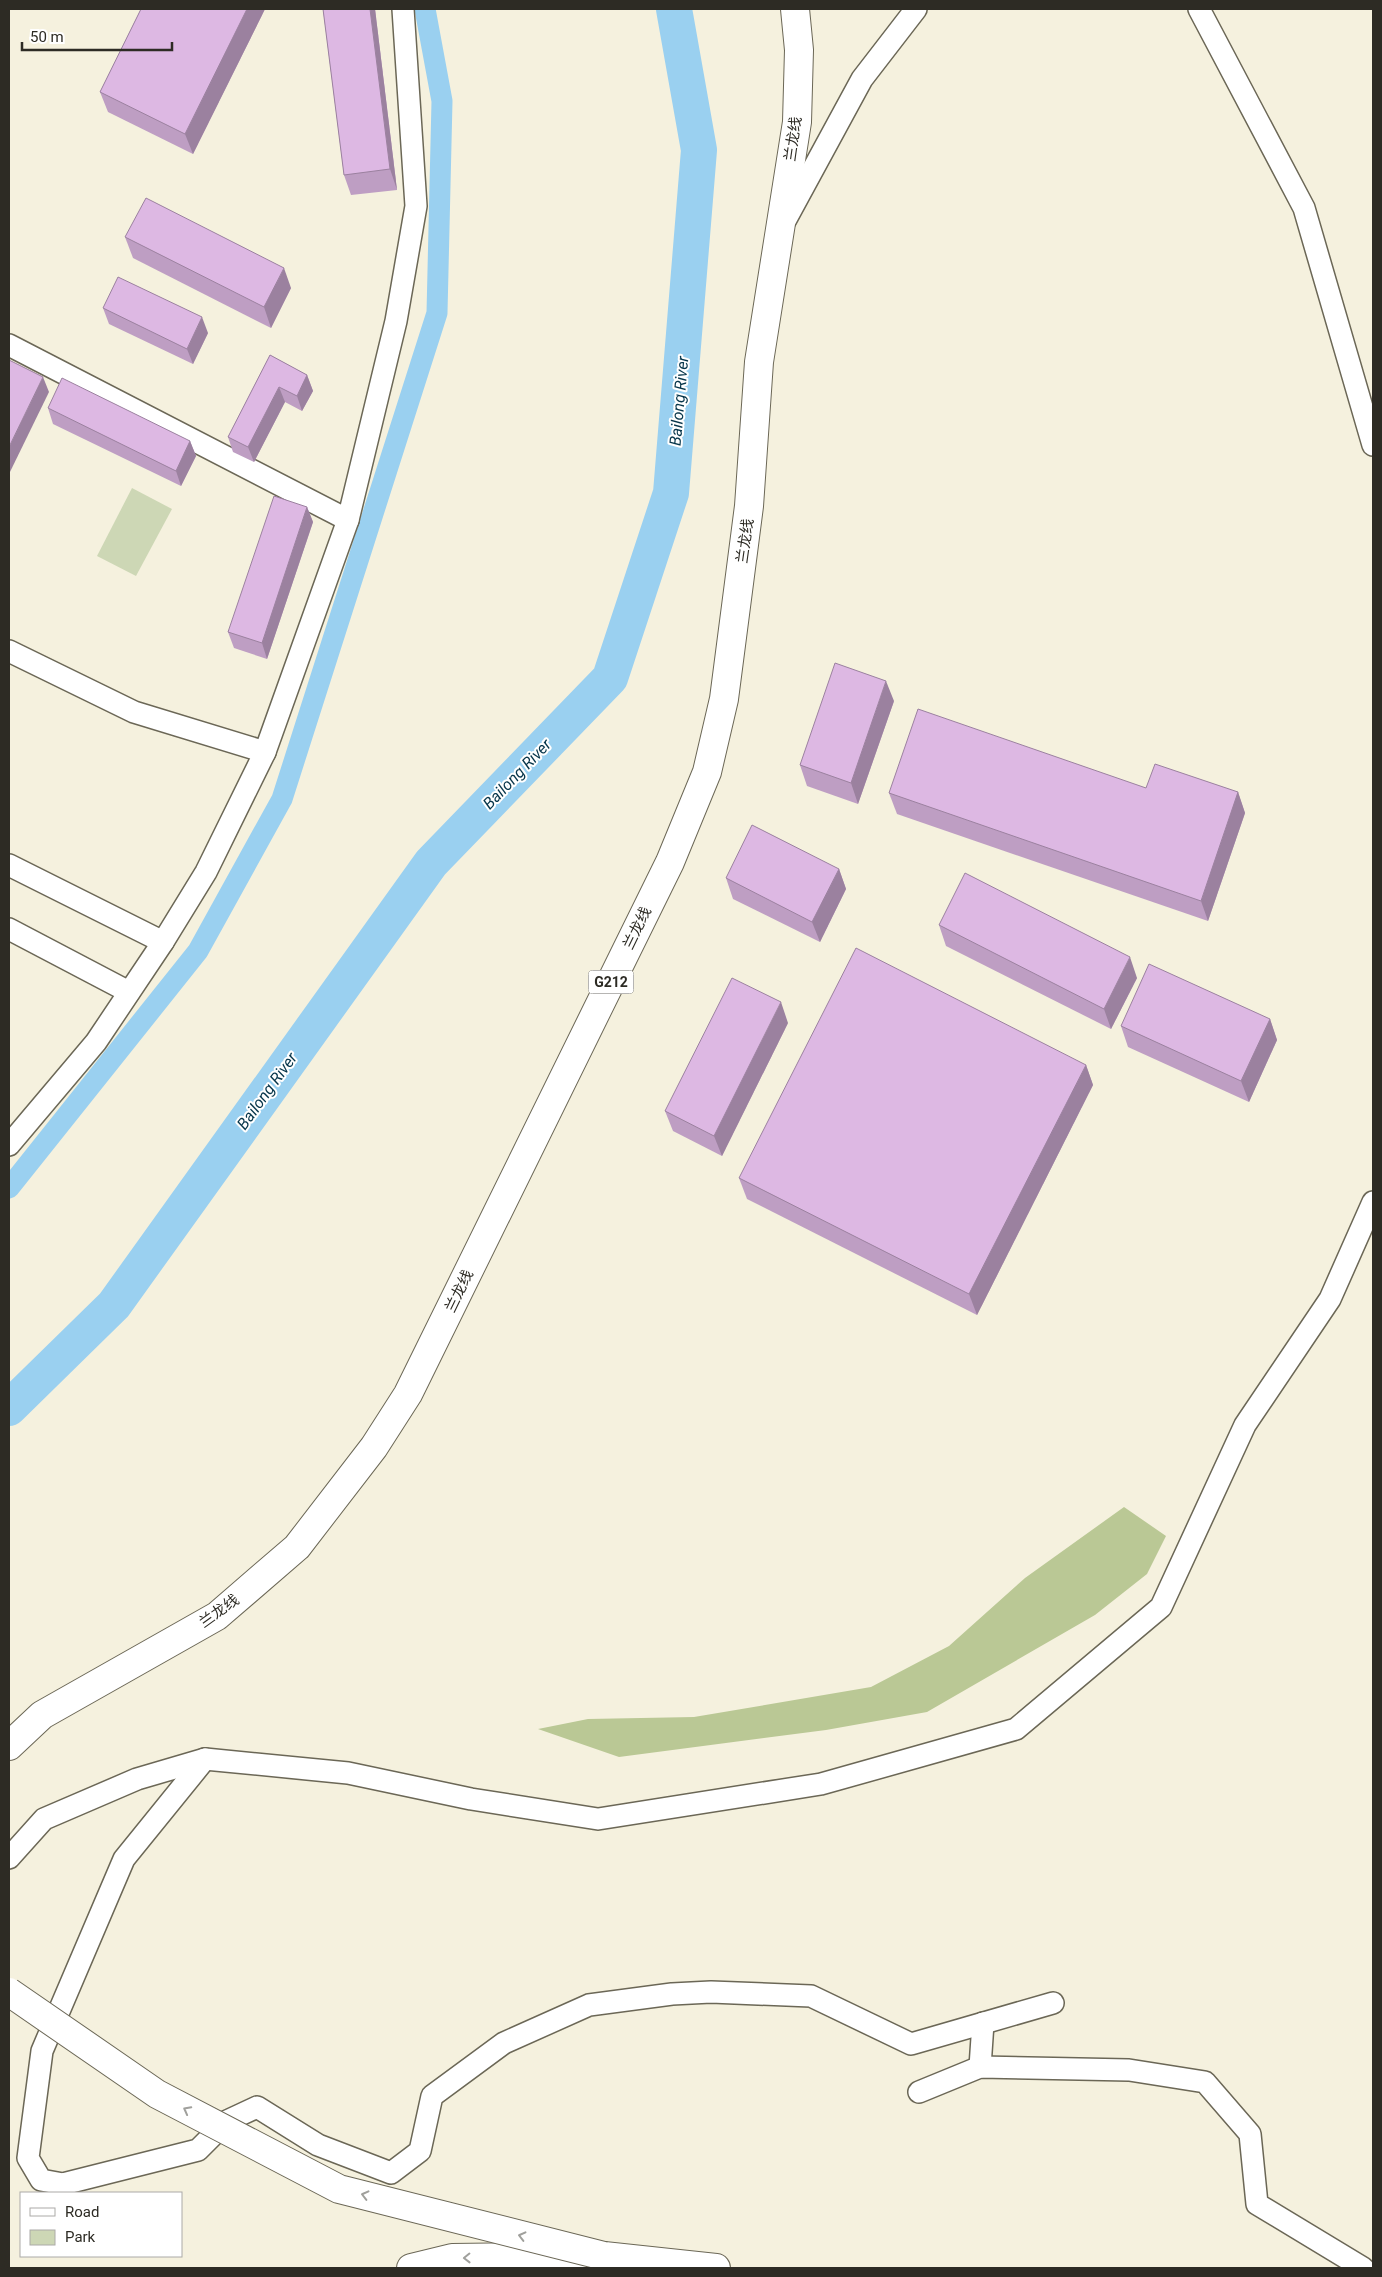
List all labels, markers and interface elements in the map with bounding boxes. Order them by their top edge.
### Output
scale bar [22,20,172,52]
text: 50 m [30,28,64,46]
street label: 兰龙线 [781,115,805,163]
water label: Bailong River [666,355,692,447]
street label: 兰龙线 [733,517,757,565]
water label: Bailong River [479,735,556,813]
street label: 兰龙线 [619,904,655,952]
road number: G212 [588,970,634,994]
water label: Bailong River [233,1048,302,1133]
street label: 兰龙线 [441,1267,477,1315]
street label: 兰龙线 [196,1590,242,1632]
one-way arrow [184,2106,193,2116]
one-way arrow [361,2191,369,2201]
legend [20,2192,182,2257]
text: Road [65,2203,99,2221]
text: Park [65,2228,96,2246]
one-way arrow [519,2231,527,2241]
one-way arrow [463,2253,471,2263]

